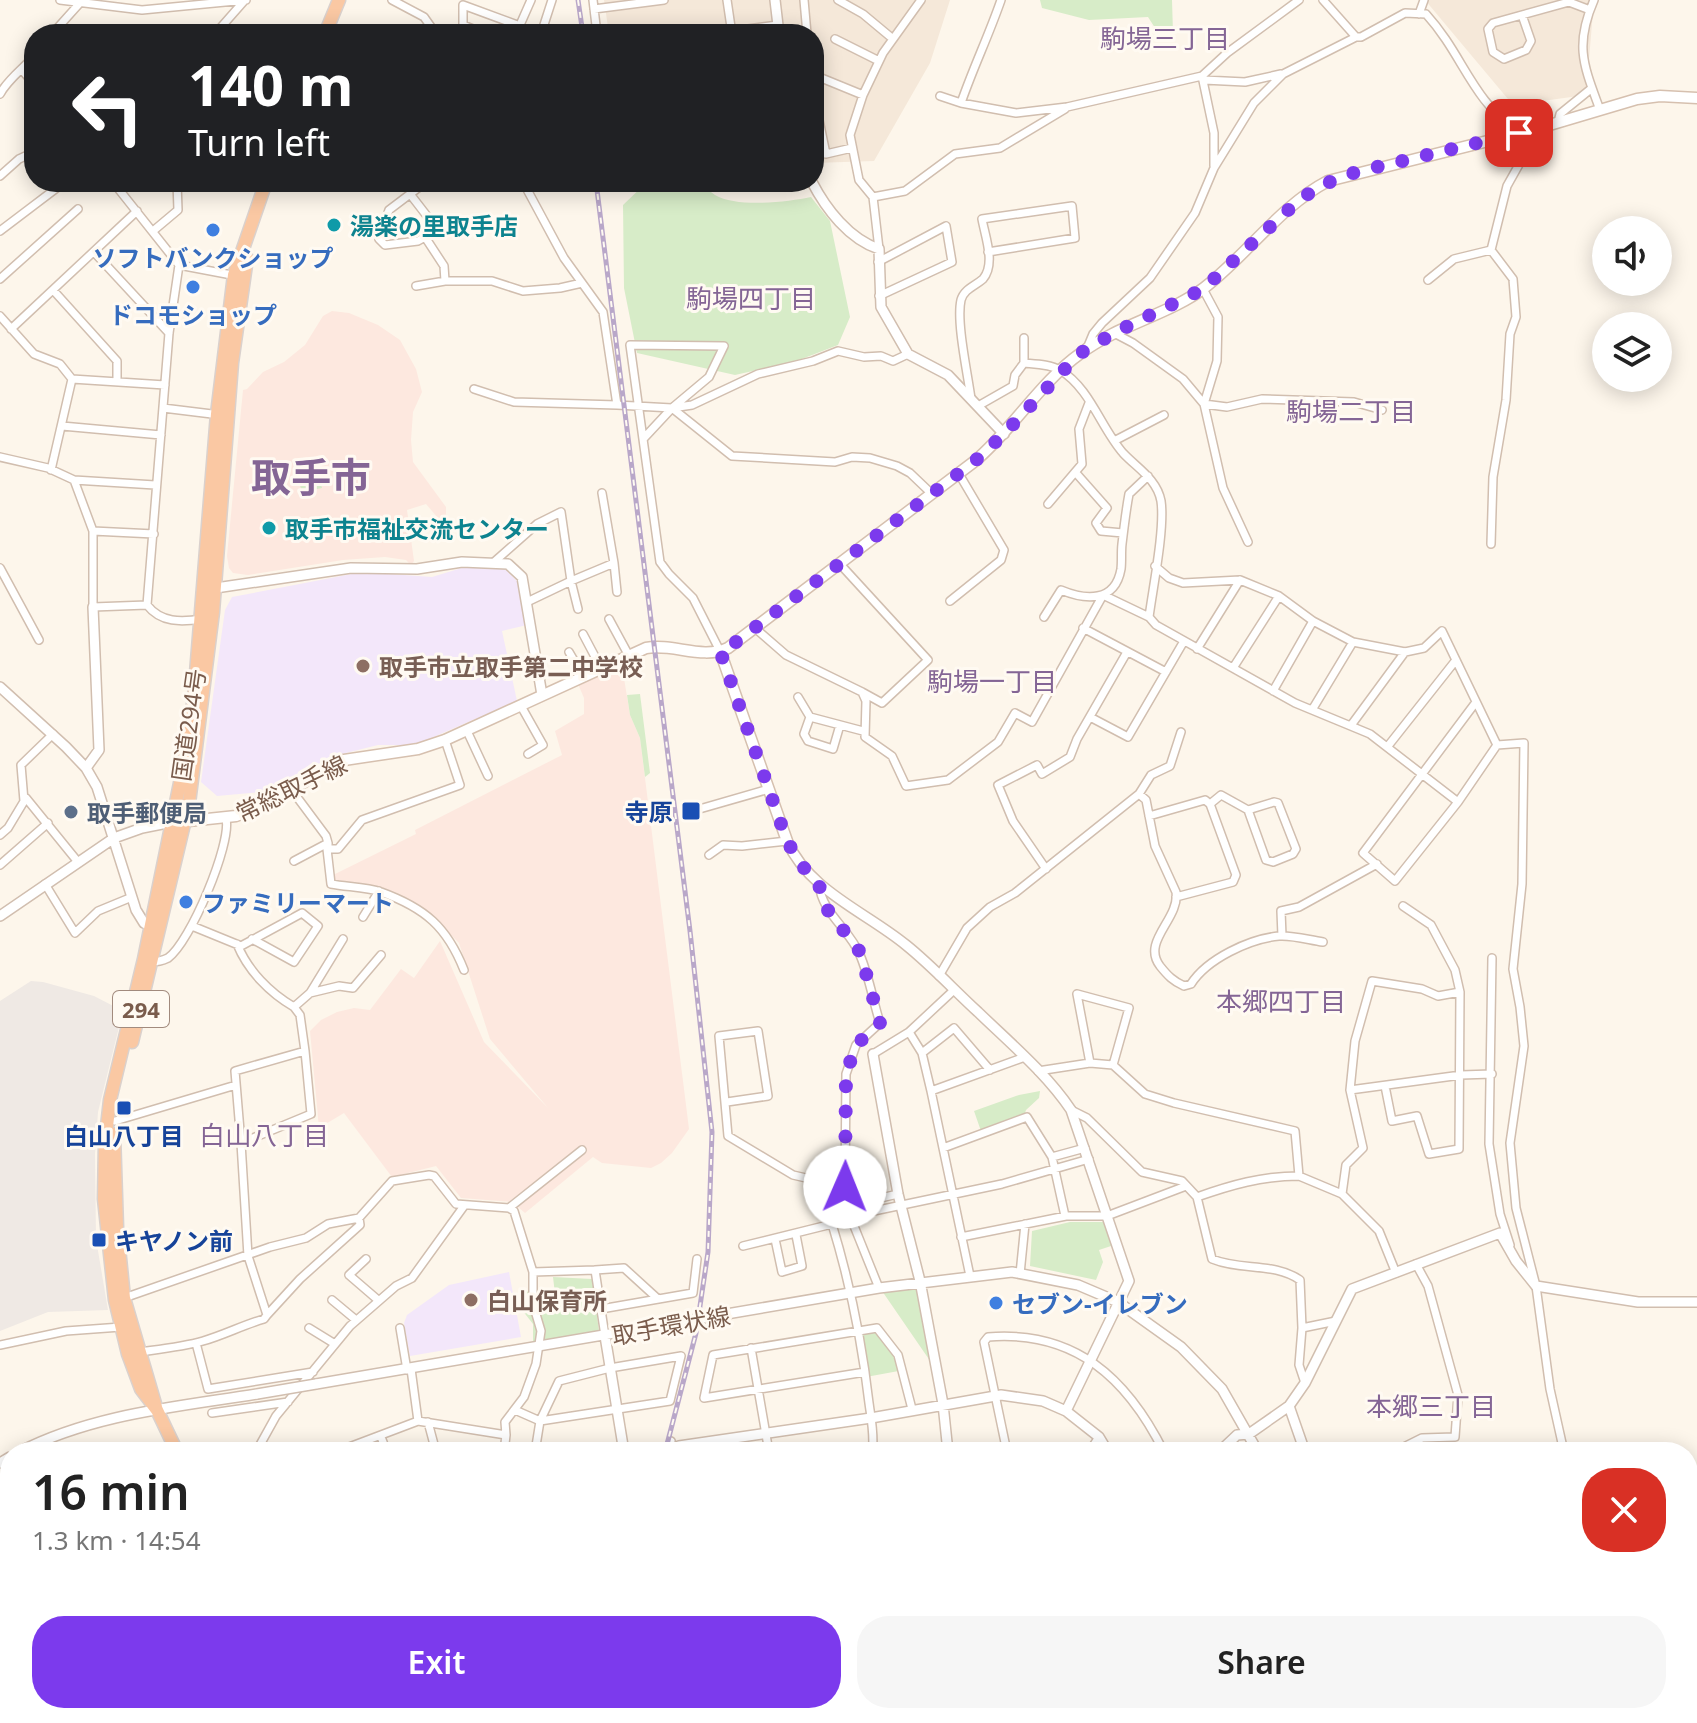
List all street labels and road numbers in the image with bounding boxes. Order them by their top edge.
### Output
street label: 国道294号 [164,667,212,783]
street label: 常総取手線 [230,747,352,829]
road number: 294 [113,991,169,1027]
street label: 取手環状線 [609,1298,733,1352]

